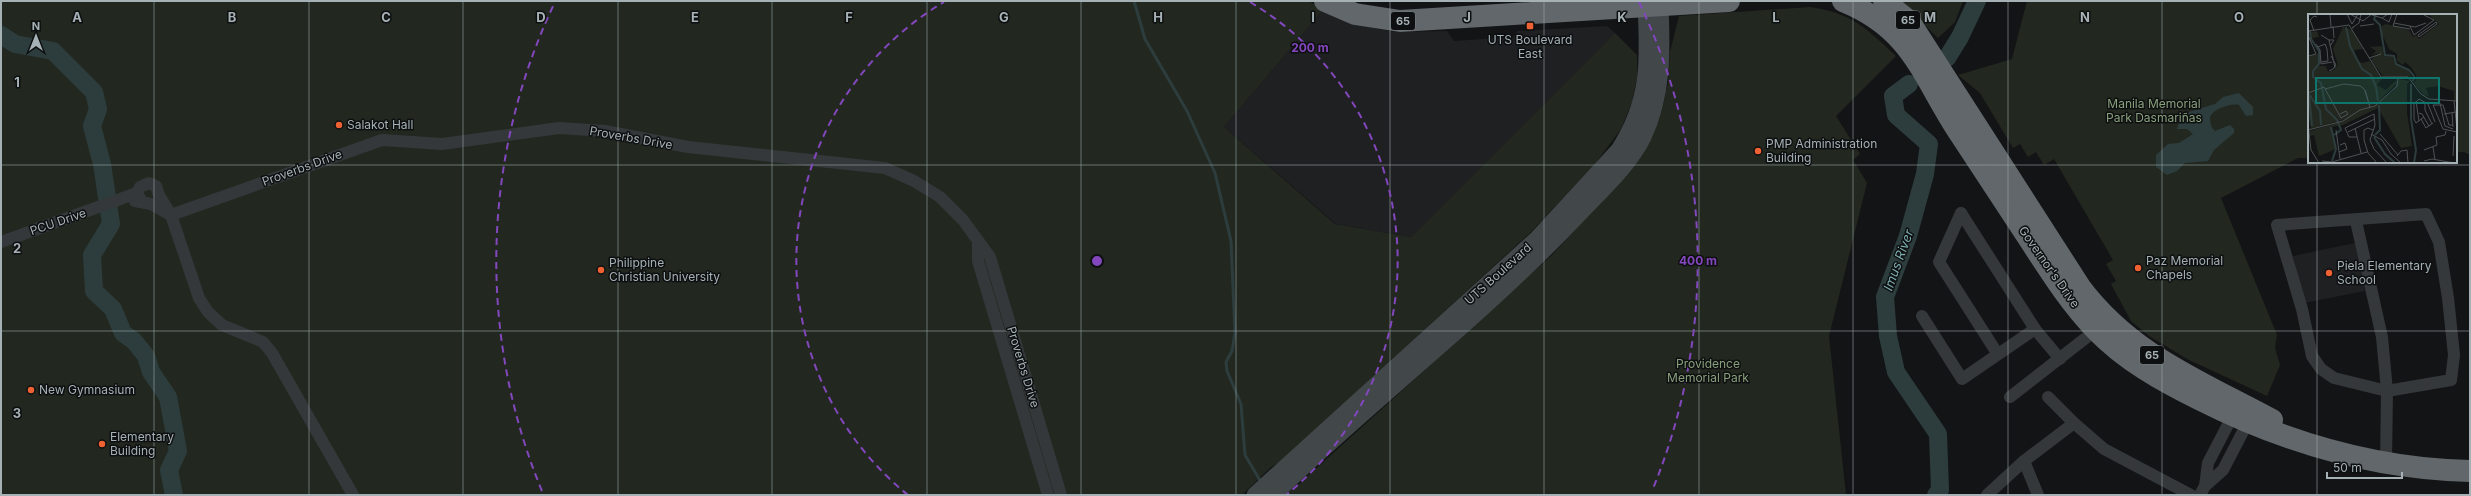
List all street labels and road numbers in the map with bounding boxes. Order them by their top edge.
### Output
road number: 65 [1896,11,1920,29]
road number: 65 [1391,12,1415,30]
street label: Proverbs Drive [588,123,674,152]
street label: Proverbs Drive [260,146,344,189]
street label: PCU Drive [28,205,88,238]
street label: Governor's Drive [2016,223,2083,310]
street label: UTS Boulevard [1461,240,1534,308]
street label: Proverbs Drive [1004,324,1043,409]
road number: 65 [2140,346,2164,364]

